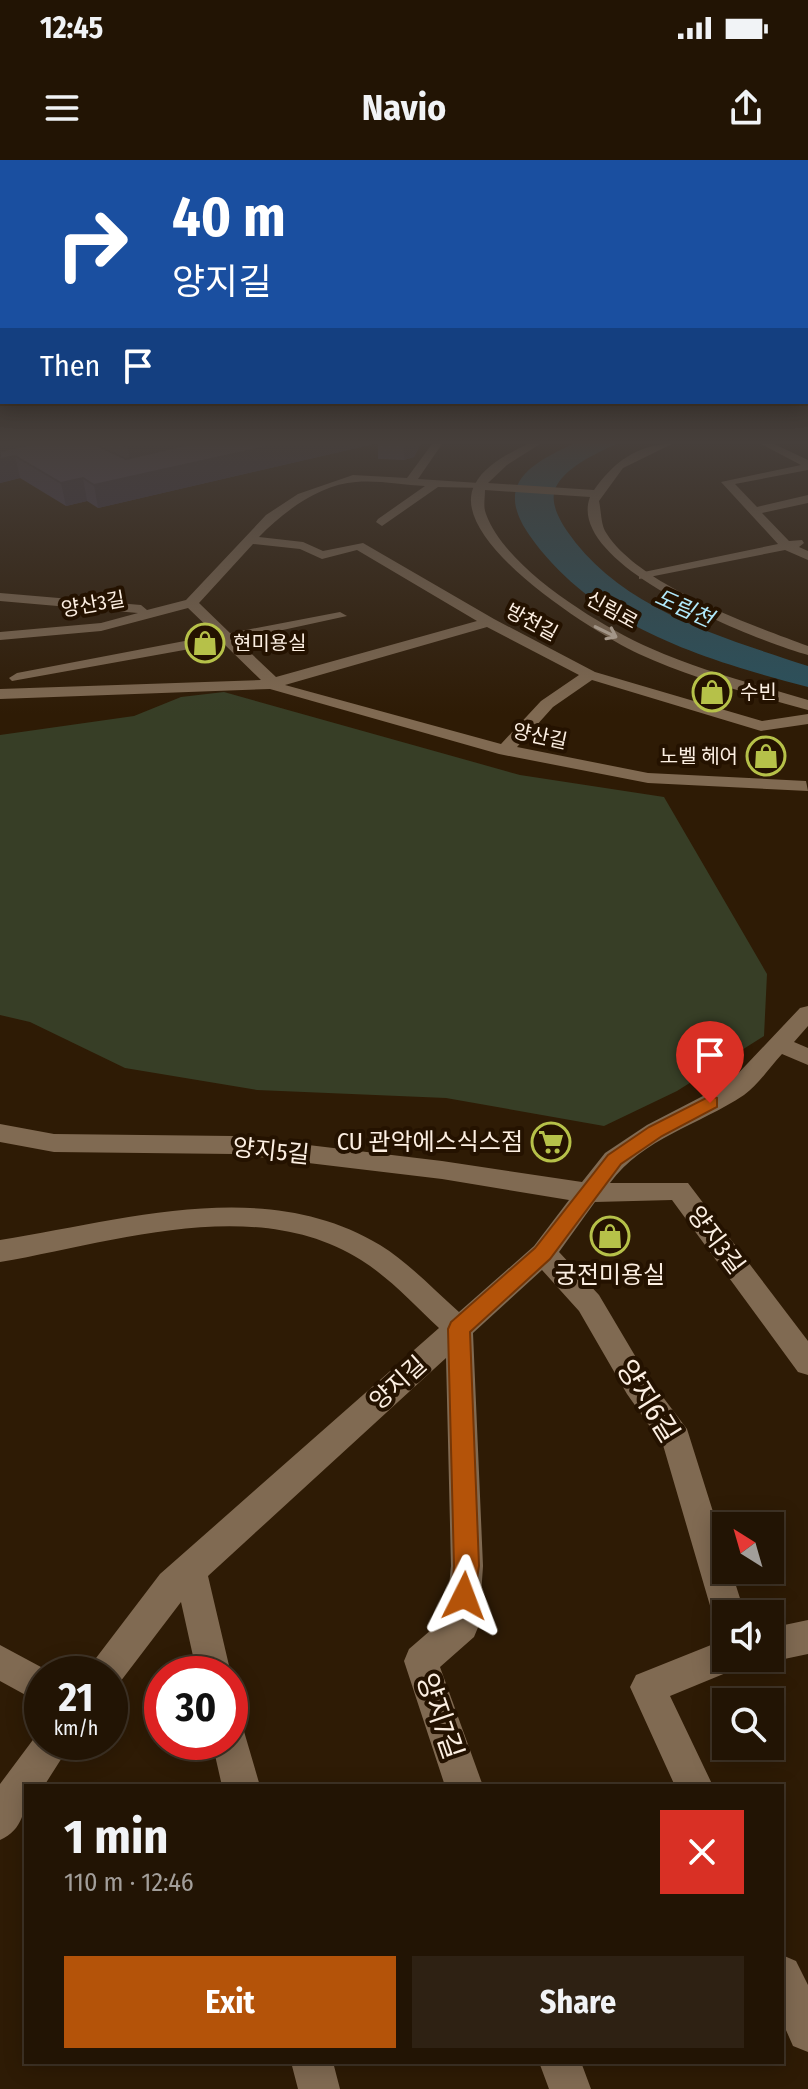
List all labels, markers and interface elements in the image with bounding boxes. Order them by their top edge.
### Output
text: 12:45 [40,10,103,46]
icon: menu [40,86,84,130]
text: Navio [362,86,446,130]
icon: share [724,86,768,130]
text: 40 m [172,184,286,251]
icon: right [40,192,144,296]
text: 양지길 [172,260,271,304]
icon: arrive [116,344,160,388]
text: Then [40,348,100,384]
water label: 도림천 [651,583,720,634]
street label: 신림로 [582,586,642,634]
street label: 양산3길 [59,587,127,621]
street label: 방천길 [502,598,562,646]
shop icon: 현미용실 [184,622,226,664]
one-way arrow [593,625,617,640]
place label: 현미용실 [233,631,307,655]
shop icon: 수빈 [691,671,733,713]
place label: 수빈 [740,680,777,704]
street label: 양산길 [511,719,569,753]
shop icon: 노벨 헤어 [745,735,787,777]
place label: 노벨 헤어 [660,744,738,768]
pin [676,1021,744,1103]
icon: arrive [688,1033,732,1077]
supermarket icon: CU 관악에스식스점 [530,1121,572,1163]
place label: CU 관악에스식스점 [337,1128,523,1156]
street label: 양지5길 [231,1133,311,1169]
street label: 양지3길 [682,1201,750,1279]
shop icon: 궁전미용실 [589,1215,631,1257]
place label: 궁전미용실 [555,1261,665,1289]
street label: 양지길 [364,1350,432,1416]
street label: 양지6길 [610,1354,686,1448]
north arrow [712,1512,784,1584]
map controls [712,1512,784,1760]
position arrow [422,1554,506,1638]
button: sound [712,1600,784,1672]
speed limit sign: 30 [144,1656,248,1760]
street label: 양지7길 [410,1669,470,1763]
text: 21 [59,1674,93,1722]
button: search [712,1688,784,1760]
text: km/h [54,1716,98,1740]
text: 1 min [64,1808,169,1866]
button: close [660,1810,744,1894]
text: 110 m · 12:46 [64,1867,194,1898]
button: Exit [64,1956,396,2048]
button: Share [412,1956,744,2048]

